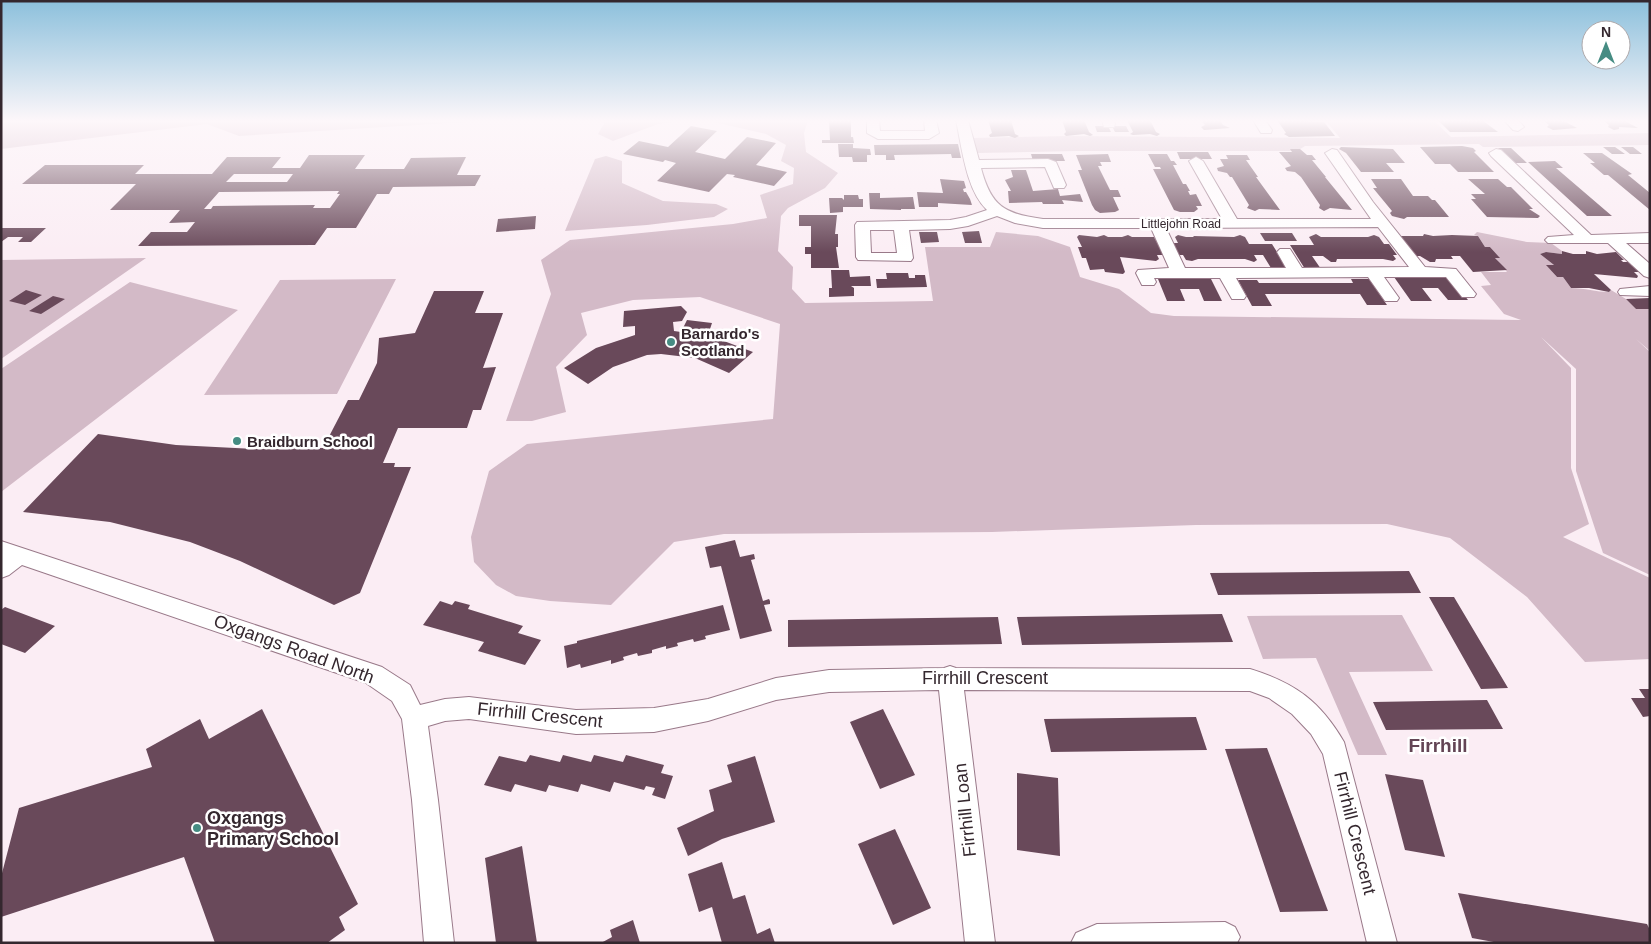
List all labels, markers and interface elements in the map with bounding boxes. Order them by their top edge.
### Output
north arrow [1581,20,1631,70]
text: N [1601,24,1611,40]
street label: Littlejohn Road [1141,217,1221,231]
place label: Barnardo's Scotland [681,325,760,359]
marker: Barnardo's Scotland [665,336,677,348]
place label: Braidburn School [247,433,373,450]
marker: Braidburn School [231,435,243,447]
street label: Oxgangs Road North [211,611,377,687]
street label: Firrhill Crescent [922,668,1048,688]
street label: Firrhill Crescent [476,698,604,732]
district label: Firrhill [1408,735,1468,756]
street label: Firrhill Loan [950,762,980,858]
street label: Firrhill Crescent [1330,769,1380,897]
place label: Oxgangs Primary School [207,808,339,849]
marker: Oxgangs Primary School [191,822,203,834]

